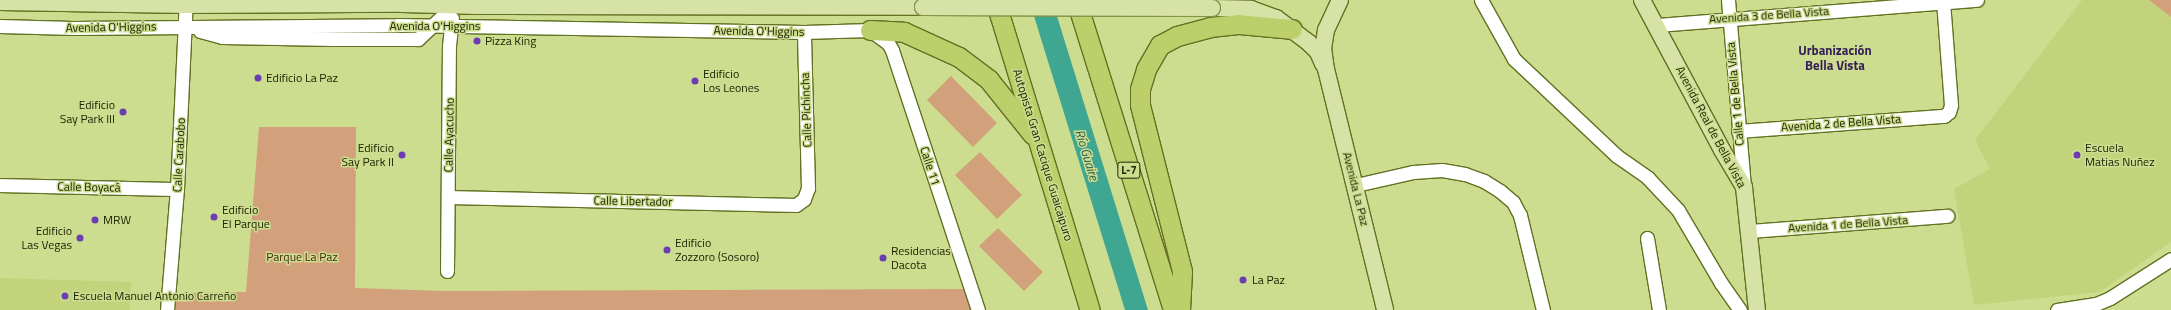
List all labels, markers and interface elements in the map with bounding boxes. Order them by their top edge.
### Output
street label: Avenida 3 de Bella Vista [1709,4,1829,26]
street label: Avenida O'Higgins [65,19,157,35]
street label: Avenida O'Higgins [390,19,480,33]
street label: Avenida O'Higgins [713,23,805,39]
place label: Pizza King [485,34,536,48]
marker: Pizza King [472,36,482,46]
street label: Calle 1 de Bella Vista [1723,41,1747,147]
district label: Urbanización Bella Vista [1798,43,1872,74]
street label: Avenida Real de Bella Vista [1673,64,1749,190]
place label: Edificio Los Leones [703,67,759,95]
street label: Autopista Gran Cacique Guaicaipuro [1010,67,1076,243]
place label: Edificio La Paz [266,71,338,85]
street label: Calle Pichincha [797,72,815,148]
marker: Edificio La Paz [253,73,263,83]
marker: Edificio Los Leones [690,76,700,86]
street label: Calle Ayacucho [441,97,457,173]
place label: Edificio Say Park III [60,98,115,126]
marker: Edificio Say Park III [118,107,128,117]
street label: Avenida 2 de Bella Vista [1781,112,1901,134]
street label: Calle Carabobo [170,117,188,193]
water label: Río Guaire [1072,128,1102,182]
place label: Edificio Say Park II [342,141,394,169]
place label: Escuela Matias Nuñez [2085,141,2155,169]
street label: Calle 11 [917,145,943,187]
marker: Edificio Say Park II [397,150,407,160]
marker: Escuela Matias Nuñez [2072,150,2082,160]
street label: Avenida La Paz [1340,151,1372,227]
road number: L-7 [1117,161,1141,179]
street label: Calle Boyacá [57,179,121,195]
street label: Calle Libertador [594,193,672,209]
place label: Edificio El Parque [222,203,270,231]
marker: Edificio El Parque [209,212,219,222]
place label: MRW [103,213,131,227]
street label: Avenida 1 de Bella Vista [1788,213,1908,235]
marker: MRW [90,215,100,225]
place label: Edificio Las Vegas [22,224,72,252]
marker: Edificio Las Vegas [75,233,85,243]
place label: Edificio Zozzoro (Sosoro) [675,236,759,264]
place label: Residencias Dacota [891,244,951,272]
marker: Edificio Zozzoro (Sosoro) [662,245,672,255]
park label: Parque La Paz [266,250,338,264]
marker: Residencias Dacota [878,253,888,263]
place label: La Paz [1252,273,1285,287]
marker: La Paz [1237,274,1249,286]
place label: Escuela Manuel Antonio Carreño [73,289,236,303]
marker: Escuela Manuel Antonio Carreño [60,291,70,301]

